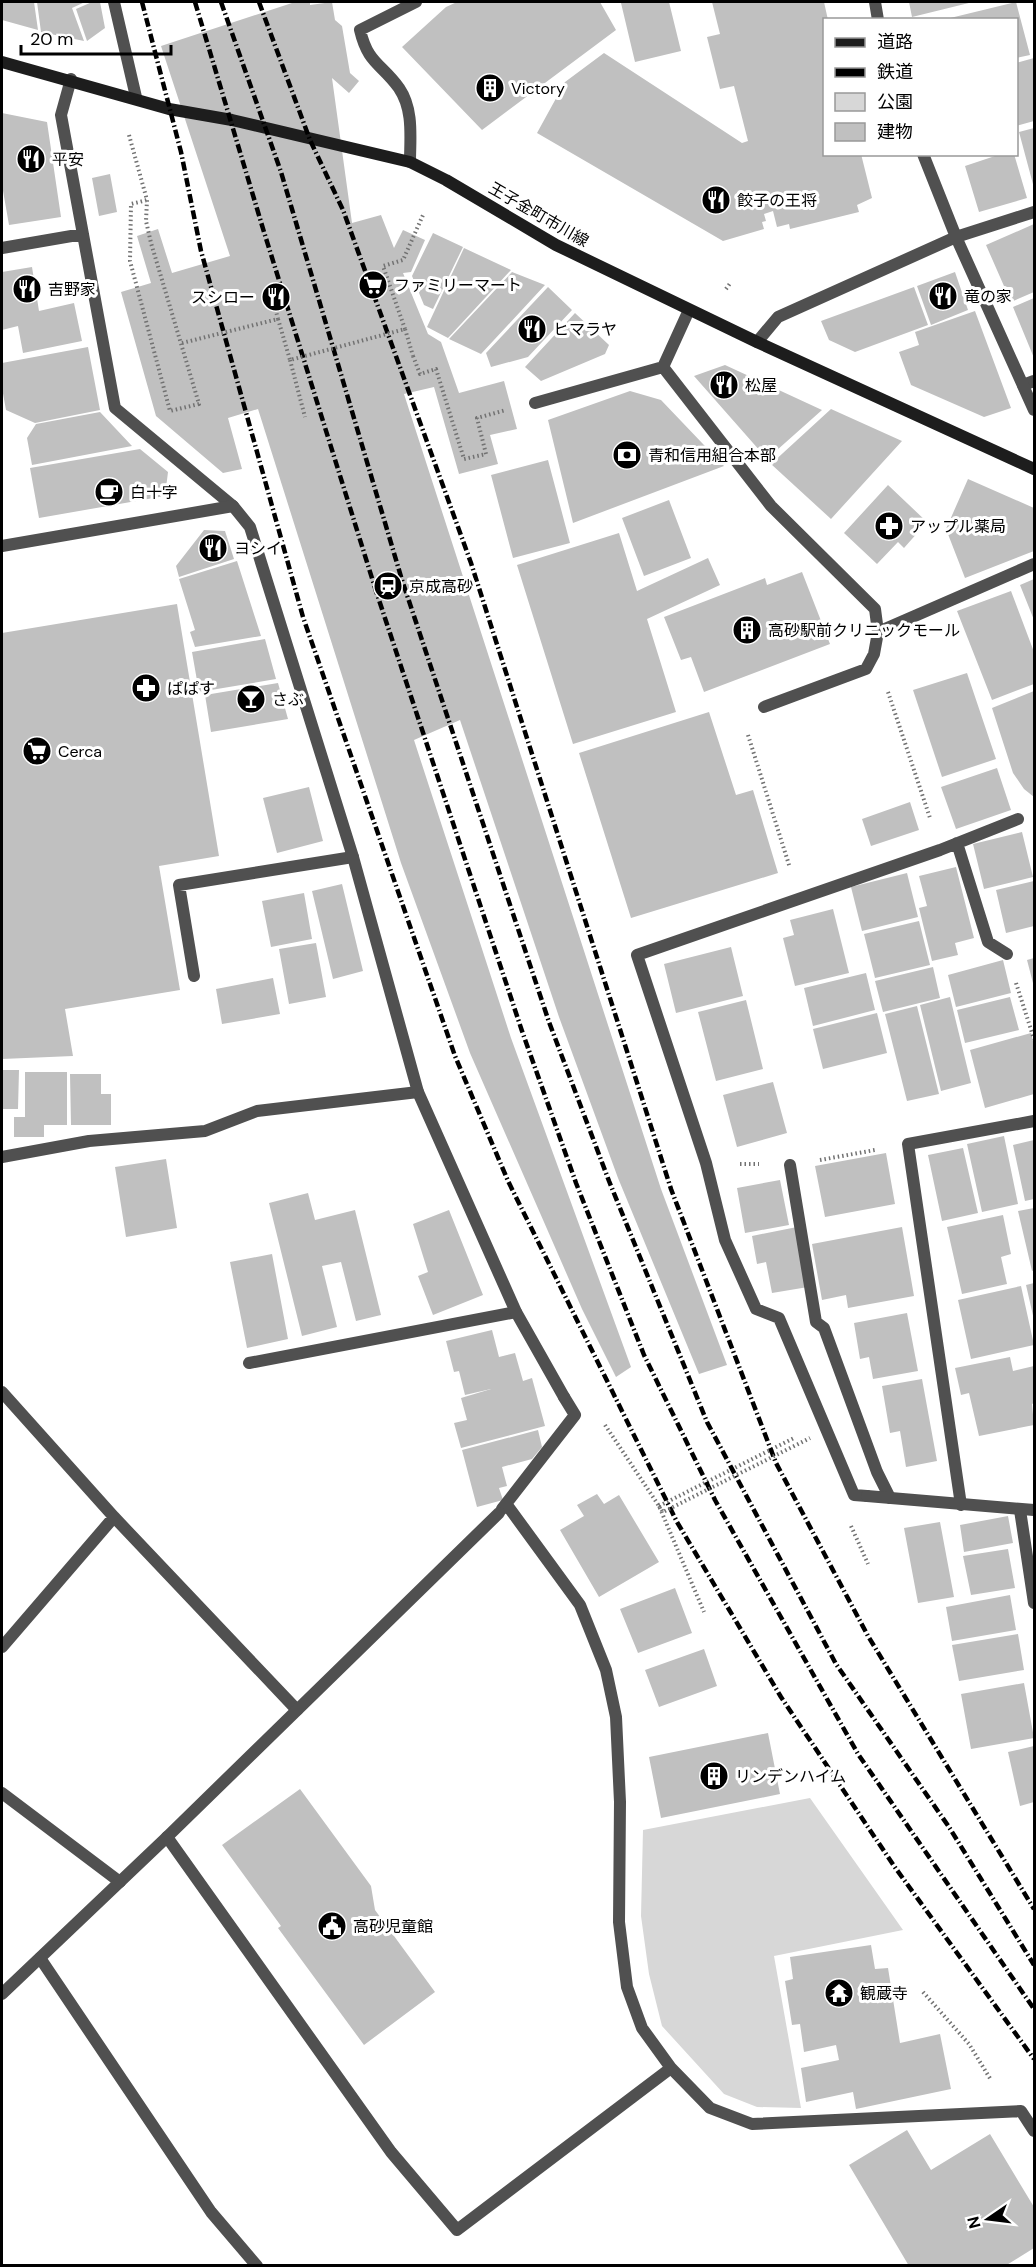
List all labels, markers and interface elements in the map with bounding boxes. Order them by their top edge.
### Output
scale bar [21,18,171,56]
legend [823,18,1018,156]
text: 20 m [30,27,73,51]
text: 道路 [877,30,913,54]
text: 鉄道 [877,60,913,84]
building icon: Victory [474,72,506,104]
place label: Victory [511,78,565,99]
text: 公園 [877,90,913,114]
text: 建物 [877,120,913,144]
restaurant icon: 平安 [15,143,47,175]
place label: 平安 [52,149,84,170]
street label: 王子金町市川線 [485,177,593,252]
restaurant icon: 餃子の王将 [700,184,732,216]
place label: 餃子の王将 [737,190,817,211]
supermarket icon: ファミリーマート [357,269,389,301]
restaurant icon: 吉野家 [11,273,43,305]
place label: ファミリーマート [394,275,522,296]
place label: 吉野家 [48,279,96,300]
restaurant icon: 竜の家 [927,280,959,312]
restaurant icon: スシロー [260,281,292,313]
place label: 竜の家 [964,286,1012,307]
place label: スシロー [191,287,255,308]
restaurant icon: ヒマラヤ [516,313,548,345]
place label: ヒマラヤ [553,319,617,340]
restaurant icon: 松屋 [708,369,740,401]
place label: 松屋 [745,375,777,396]
bank icon: 青和信用組合本部 [611,439,643,471]
place label: 青和信用組合本部 [648,445,776,466]
cafe icon: 白十字 [93,476,125,508]
place label: 白十字 [130,482,178,503]
pharmacy icon: アップル薬局 [873,510,905,542]
place label: アップル薬局 [910,516,1006,537]
restaurant icon: ヨシイ [197,532,229,564]
place label: ヨシイ [234,538,282,559]
station icon: 京成高砂 [372,570,404,602]
place label: 京成高砂 [409,576,473,597]
building icon: 高砂駅前クリニックモール [731,614,763,646]
place label: 高砂駅前クリニックモール [768,620,960,641]
pharmacy icon: ぱぱす [130,672,162,704]
place label: ぱぱす [167,678,215,699]
bar icon: さぶ [235,683,267,715]
place label: さぶ [272,689,304,710]
supermarket icon: Cerca [21,735,53,767]
place label: Cerca [58,741,102,762]
building icon: リンデンハイム [698,1760,730,1792]
place label: リンデンハイム [735,1766,846,1787]
public building icon: 高砂児童館 [316,1910,348,1942]
place label: 高砂児童館 [353,1916,433,1937]
temple icon: 観蔵寺 [823,1977,855,2009]
place label: 観蔵寺 [860,1983,908,2004]
north arrow [958,2189,1018,2249]
text: N [962,2214,986,2231]

